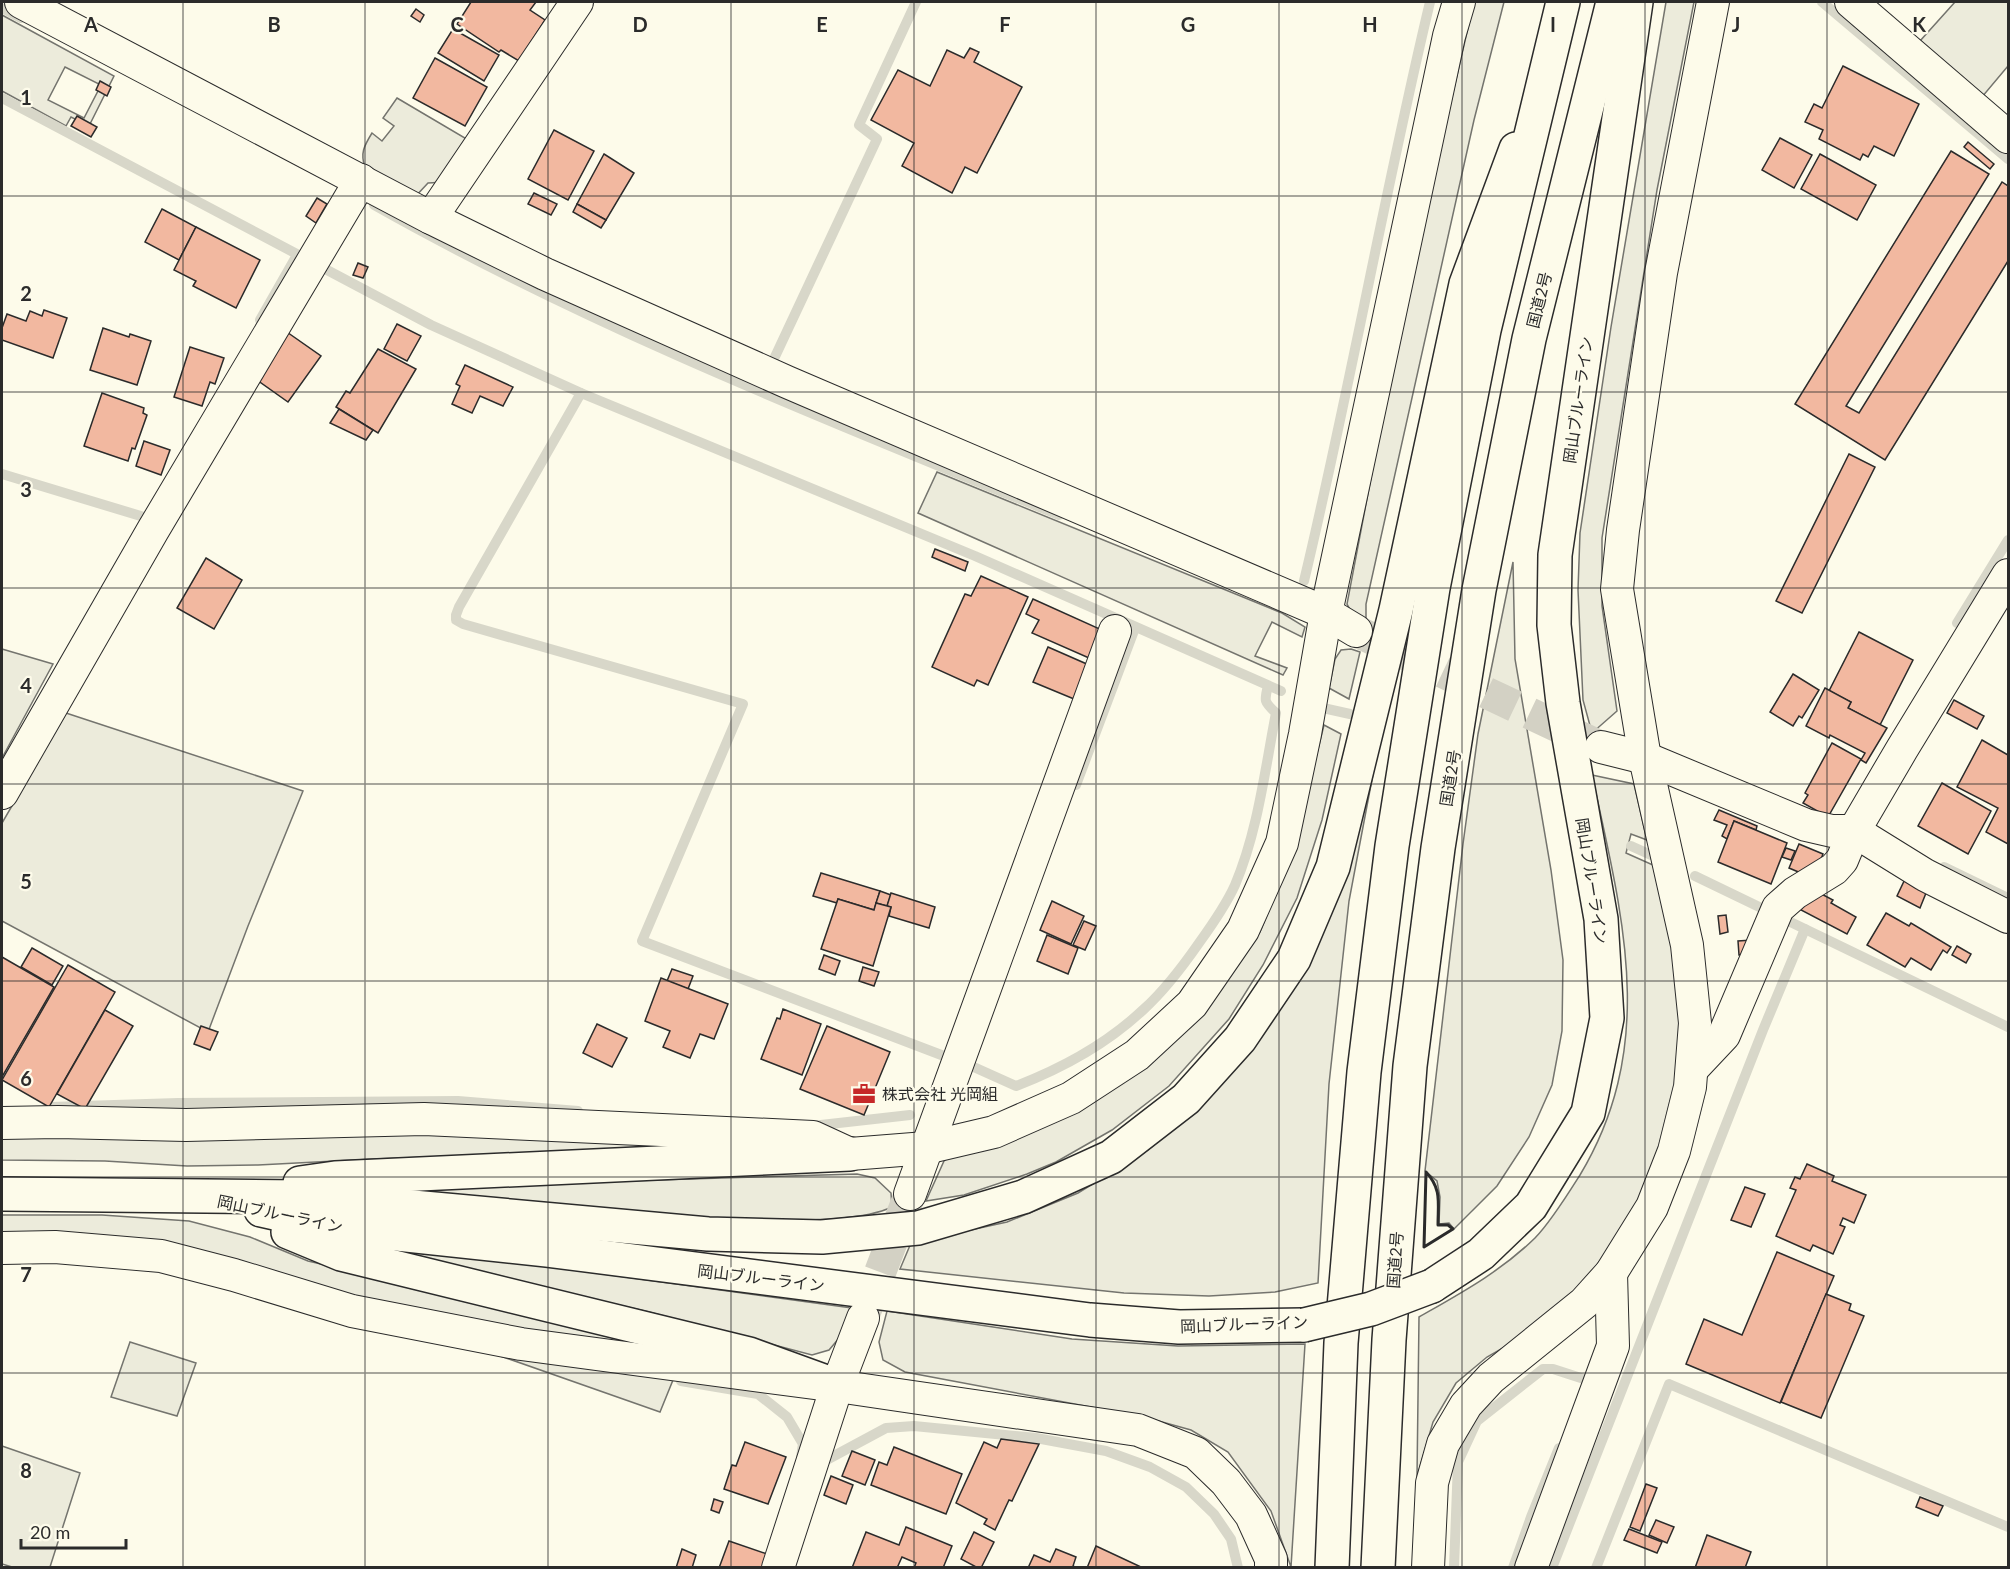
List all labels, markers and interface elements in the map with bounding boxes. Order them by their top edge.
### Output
text: A [83,12,98,36]
text: B [267,12,281,36]
text: C [450,12,464,36]
text: D [632,12,648,36]
text: E [816,12,828,36]
text: F [999,12,1011,36]
text: G [1181,12,1195,36]
text: H [1362,12,1378,36]
text: I [1550,12,1556,36]
text: J [1732,12,1740,36]
text: K [1912,12,1926,36]
text: 1 [20,85,32,109]
street label: 国道2号 [1522,270,1555,330]
text: 2 [20,281,32,305]
street label: 岡山ブルーライン [1559,335,1596,465]
text: 3 [20,477,32,501]
text: 4 [20,673,32,697]
street label: 国道2号 [1436,748,1463,808]
street label: 岡山ブルーライン [1573,816,1612,946]
text: 5 [20,869,32,893]
text: 6 [20,1066,32,1090]
office icon: 株式会社 光岡組 [851,1081,877,1107]
place label: 株式会社 光岡組 [882,1084,998,1103]
street label: 岡山ブルーライン [216,1191,345,1236]
street label: 国道2号 [1383,1231,1406,1289]
street label: 岡山ブルーライン [696,1260,826,1295]
text: 7 [20,1262,32,1286]
street label: 岡山ブルーライン [1180,1312,1308,1335]
text: 8 [20,1458,32,1482]
scale bar [21,1512,126,1550]
text: 20 m [30,1521,70,1543]

